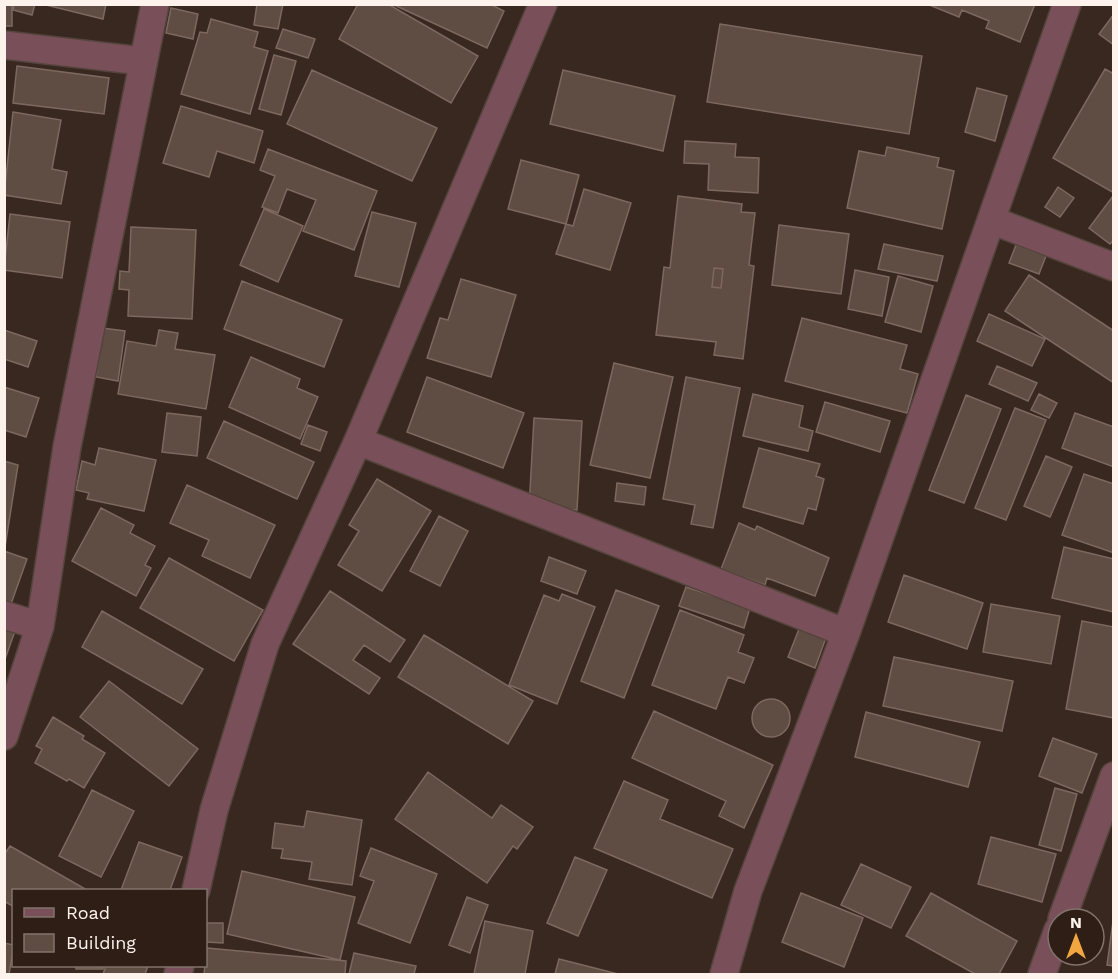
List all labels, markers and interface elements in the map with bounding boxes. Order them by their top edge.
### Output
legend [12,889,207,967]
text: Road [66,902,110,923]
north arrow [1046,907,1106,967]
text: N [1070,913,1082,932]
text: Building [66,932,136,953]

